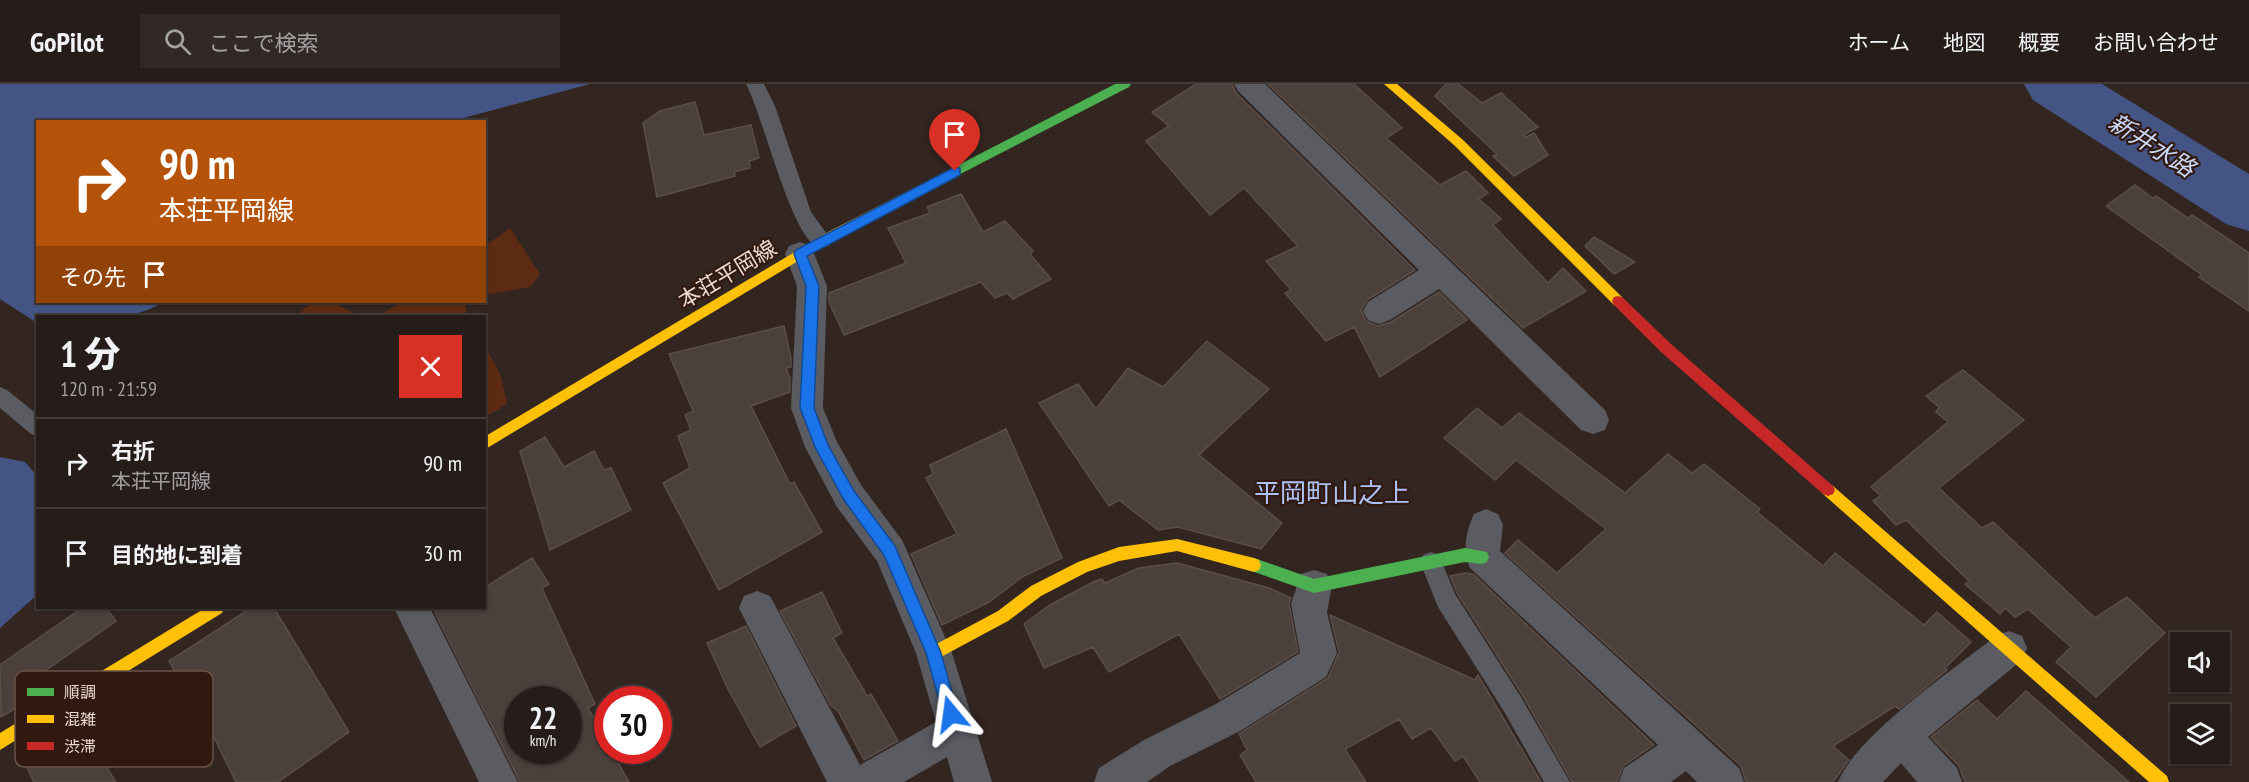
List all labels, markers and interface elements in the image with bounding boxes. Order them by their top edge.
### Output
search box [140,14,560,68]
text: GoPilot [30,23,104,60]
icon: search [161,25,194,58]
text: ここで検索 [209,29,319,57]
text: ホーム [1848,29,1910,56]
text: 地図 [1943,29,1985,56]
text: 概要 [2018,29,2060,56]
text: お問い合わせ [2093,29,2219,56]
water label: 新井水路 [2103,106,2203,185]
pin [929,109,980,171]
icon: arrive [938,118,971,151]
text: 90 m [159,136,236,191]
icon: right [60,144,138,222]
text: 本荘平岡線 [159,193,294,227]
street label: 本荘平岡線 [673,234,781,314]
icon: arrive [138,258,171,291]
text: その先 [60,263,126,291]
text: 1 分 [60,330,121,377]
button: close [399,335,462,398]
text: 120 m · 21:59 [60,376,157,402]
text: 右折 [111,437,155,465]
icon: right [60,447,93,480]
text: 90 m [423,449,462,477]
text: 本荘平岡線 [111,468,211,494]
district label: 平岡町山之上 [1254,476,1410,509]
icon: arrive [60,537,93,570]
text: 30 m [423,539,462,567]
text: 目的地に到着 [111,541,243,569]
map controls [2170,632,2230,764]
button: sound [2170,632,2230,692]
legend [15,671,213,767]
text: 順調 [64,682,96,702]
position arrow [919,682,983,746]
speed limit sign: 30 [594,686,672,764]
text: 22 [529,698,557,737]
button: layers [2170,704,2230,764]
text: 混雑 [64,709,96,729]
text: km/h [530,731,556,750]
text: 渋滞 [64,736,96,756]

